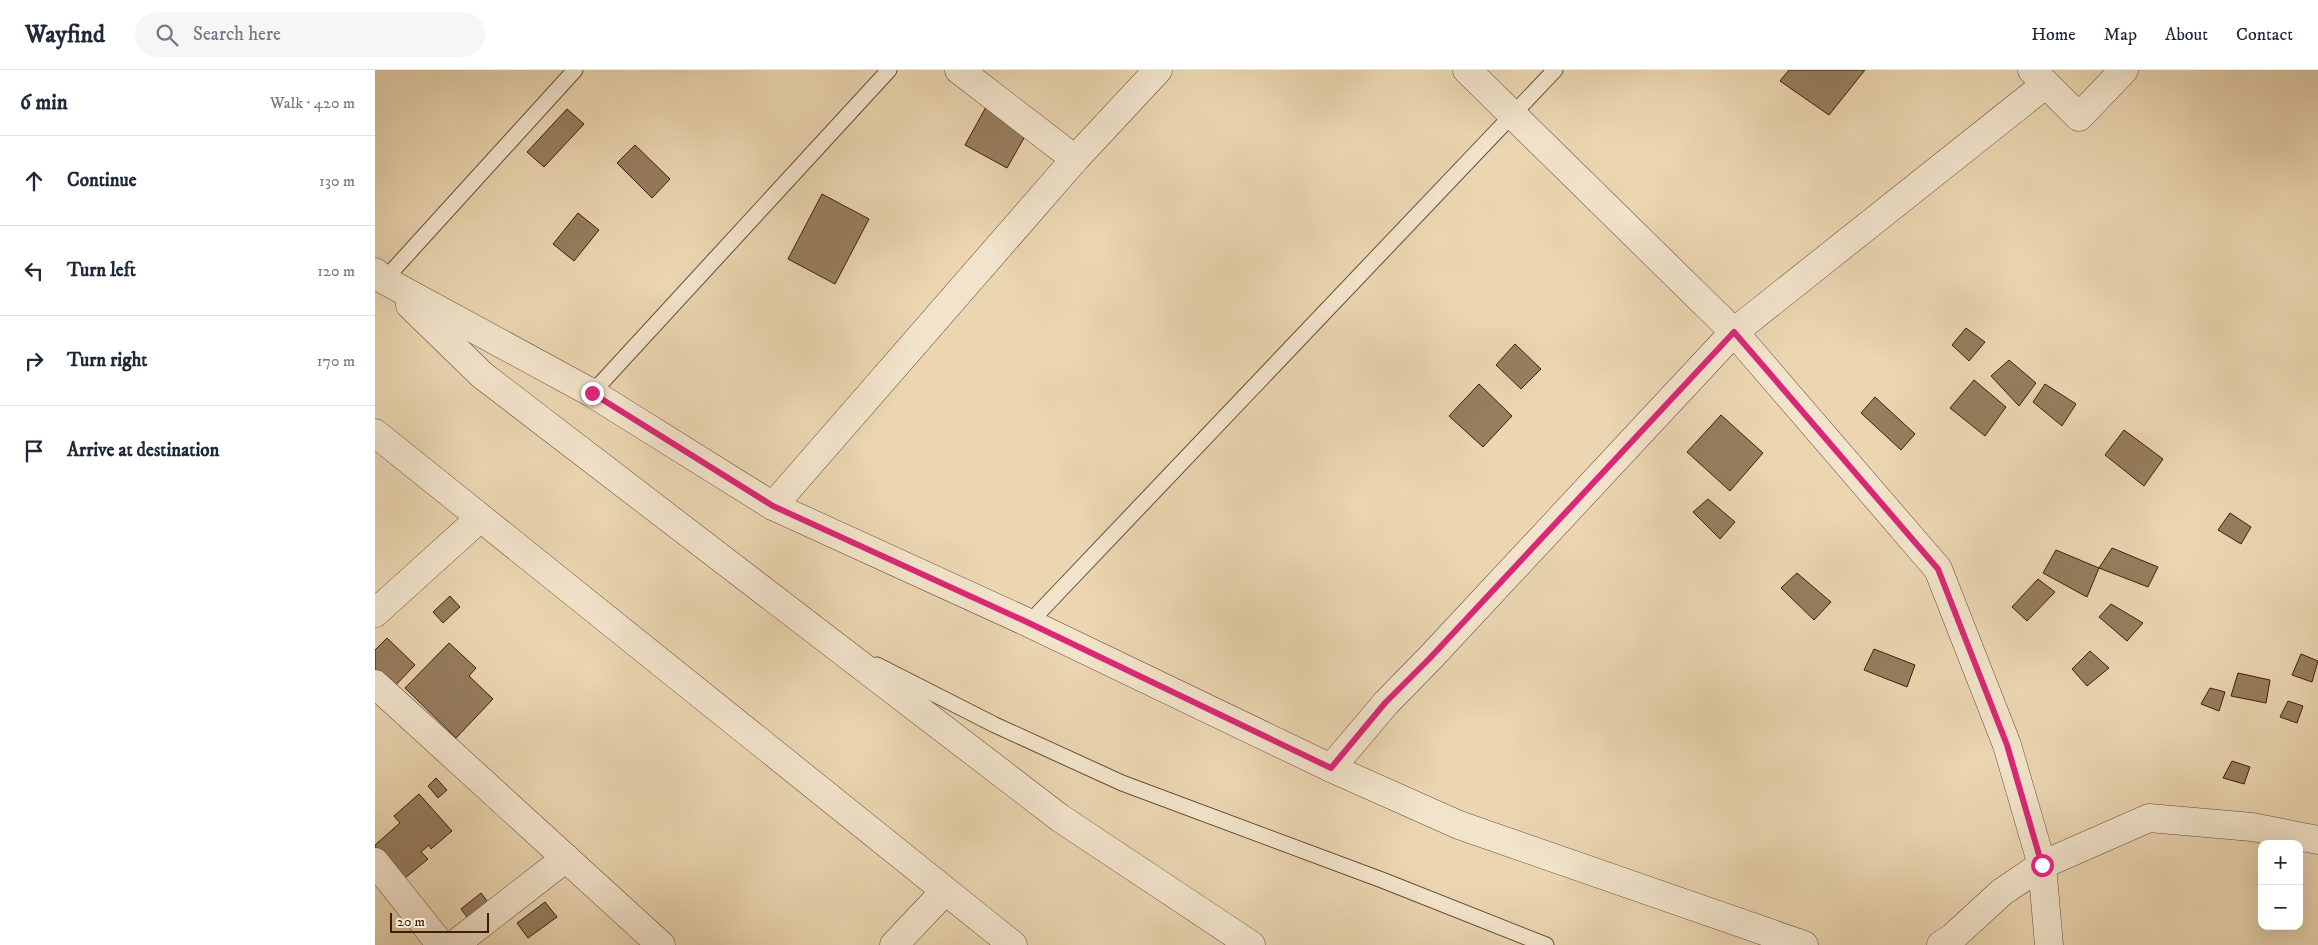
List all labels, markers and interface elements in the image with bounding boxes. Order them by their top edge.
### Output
search box [135,12,485,57]
text: Wayfind [25,20,105,50]
icon: search [153,21,181,49]
text: Search here [193,23,281,46]
text: Home [2031,24,2076,46]
text: Map [2104,24,2137,46]
text: About [2165,24,2208,46]
text: Contact [2236,24,2293,46]
text: 6 min [20,90,68,116]
text: Walk · 420 m [270,93,355,113]
icon: ahead [20,167,48,195]
text: Continue [67,169,137,192]
text: 130 m [319,171,355,191]
icon: left [20,257,48,285]
text: Turn left [67,259,136,282]
text: 120 m [317,261,355,281]
icon: right [20,347,48,375]
text: Turn right [67,349,147,372]
text: 170 m [317,351,355,371]
route end [581,382,604,405]
icon: arrive [20,437,48,465]
text: Arrive at destination [67,439,219,462]
map controls [2258,840,2303,930]
button: + [2258,840,2303,885]
route start [2031,854,2054,877]
button: − [2258,885,2303,930]
scale bar [390,910,489,933]
text: 20 m [397,913,425,931]

